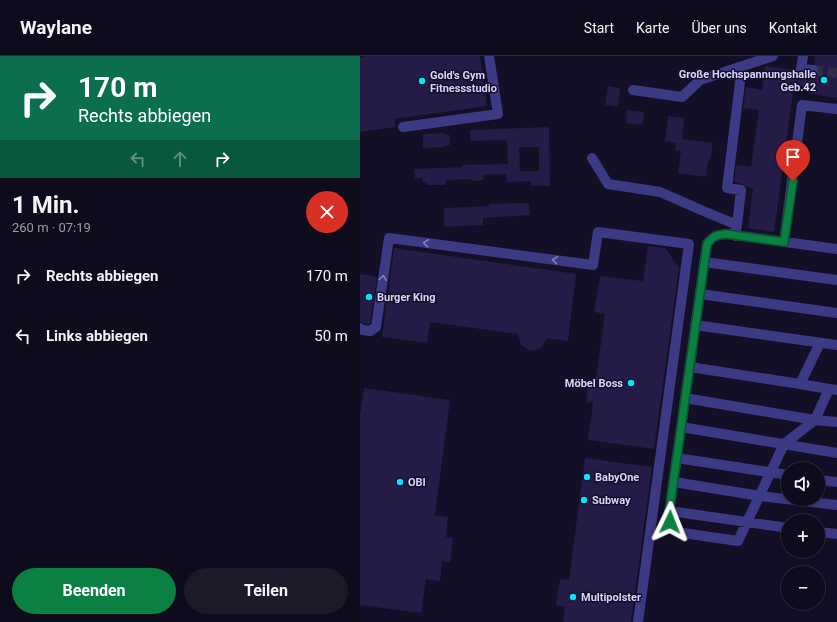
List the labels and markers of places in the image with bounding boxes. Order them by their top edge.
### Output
place label: Große Hochspannungshalle Geb.42 [679,68,816,94]
place label: Gold's Gym Fitnessstudio [430,69,497,95]
marker: Große Hochspannungshalle Geb.42 [819,75,829,85]
marker: Gold's Gym Fitnessstudio [417,76,427,86]
pin [776,140,810,181]
place label: Burger King [377,291,435,304]
marker: Burger King [364,292,374,302]
place label: Möbel Boss [565,377,623,390]
marker: Möbel Boss [626,378,636,388]
place label: BabyOne [595,471,639,484]
marker: BabyOne [582,472,592,482]
place label: OBI [408,476,426,489]
marker: OBI [395,477,405,487]
place label: Subway [592,494,631,507]
marker: Subway [579,495,589,505]
place label: Multipolster [581,591,641,604]
marker: Multipolster [568,592,578,602]

